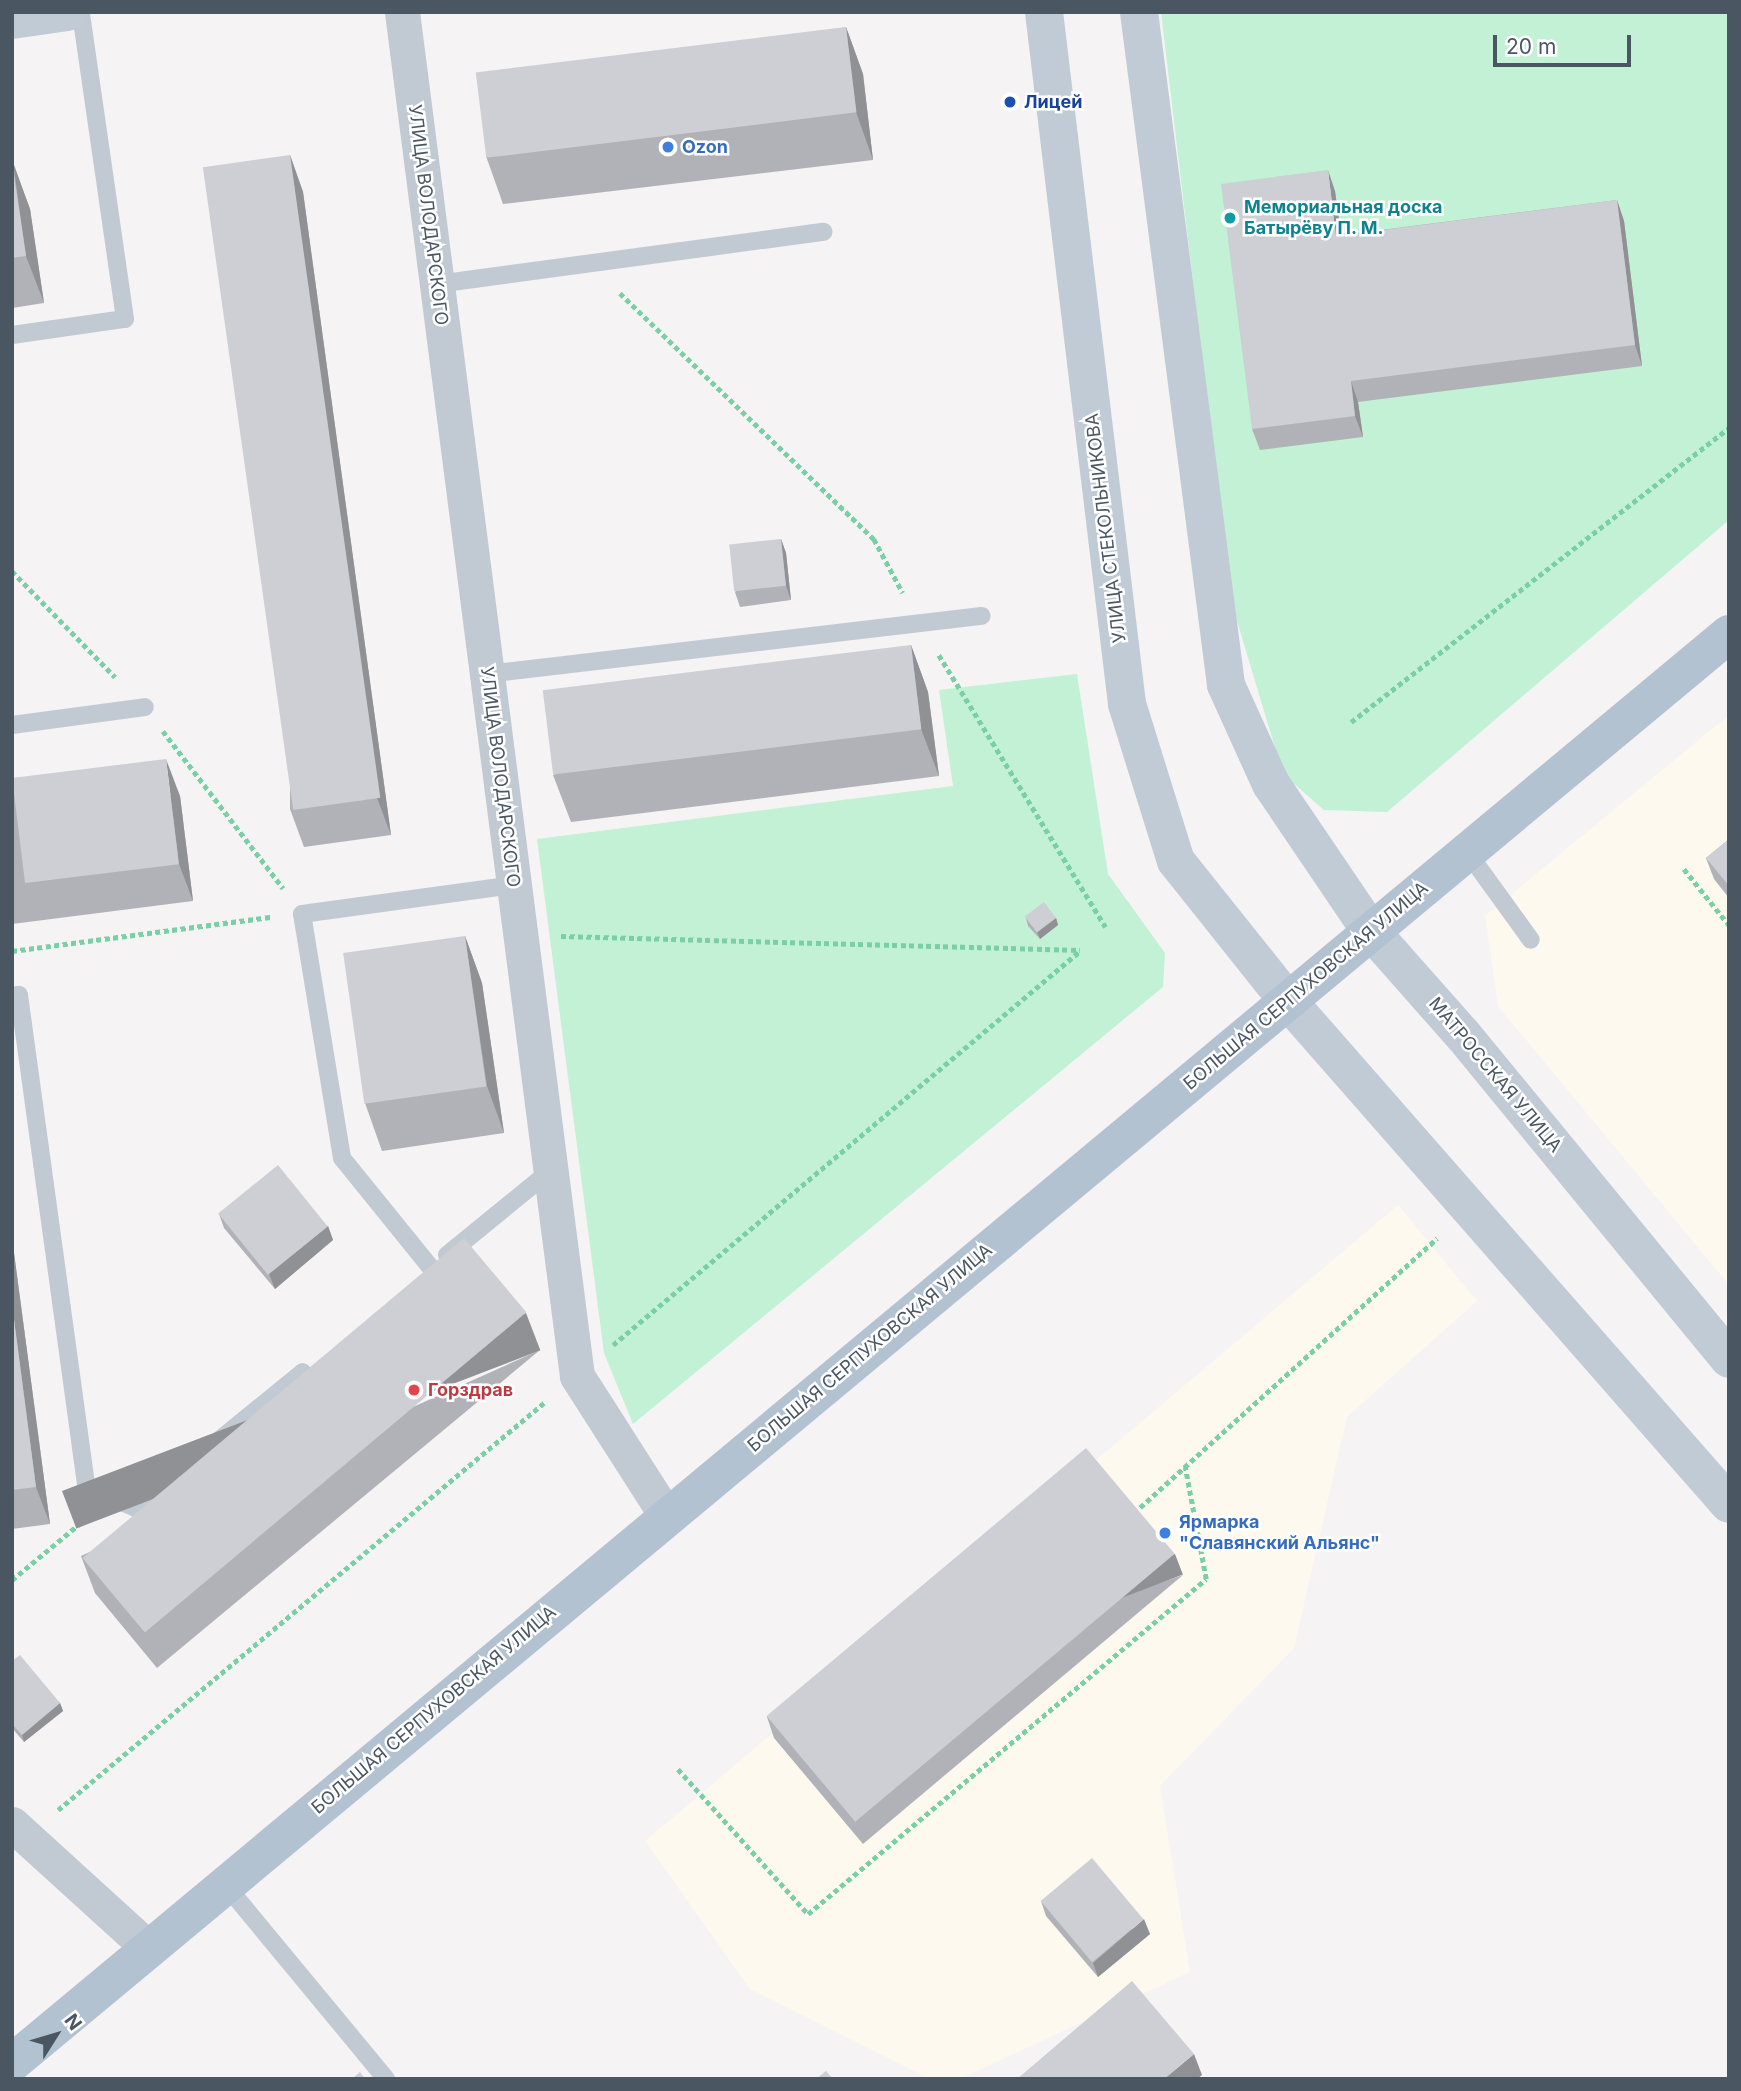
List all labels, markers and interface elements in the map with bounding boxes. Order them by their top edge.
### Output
scale bar [1496,21,1634,65]
text: 20 m [1506,34,1556,59]
place label: Лицeй [1024,91,1082,113]
marker: Лицeй [1002,94,1018,110]
street label: УЛИЦА ВОЛОДАРСКОГО [404,103,452,327]
place label: Ozon [682,136,728,158]
marker: Ozon [660,139,676,155]
place label: Мемориальная доска Батырёву П. М. [1244,197,1443,240]
marker: Мемориальная доска Батырёву П. М. [1222,210,1238,226]
street label: УЛИЦА СТЕКОЛЬНИКОВА [1081,412,1131,644]
street label: УЛИЦА ВОЛОДАРСКОГО [476,665,524,889]
street label: БОЛЬШАЯ СЕРПУХОВСКАЯ УЛИЦА [1179,877,1433,1095]
street label: МАТРОССКАЯ УЛИЦА [1424,993,1566,1157]
street label: БОЛЬШАЯ СЕРПУХОВСКАЯ УЛИЦА [743,1239,997,1457]
place label: Горздрав [428,1379,513,1401]
marker: Горздрав [406,1382,422,1398]
place label: Ярмарка "Славянский Альянс" [1179,1512,1380,1554]
marker: Ярмарка "Славянский Альянс" [1157,1525,1173,1541]
street label: БОЛЬШАЯ СЕРПУХОВСКАЯ УЛИЦА [307,1601,561,1819]
north arrow [21,2000,91,2070]
text: N [60,2009,87,2035]

